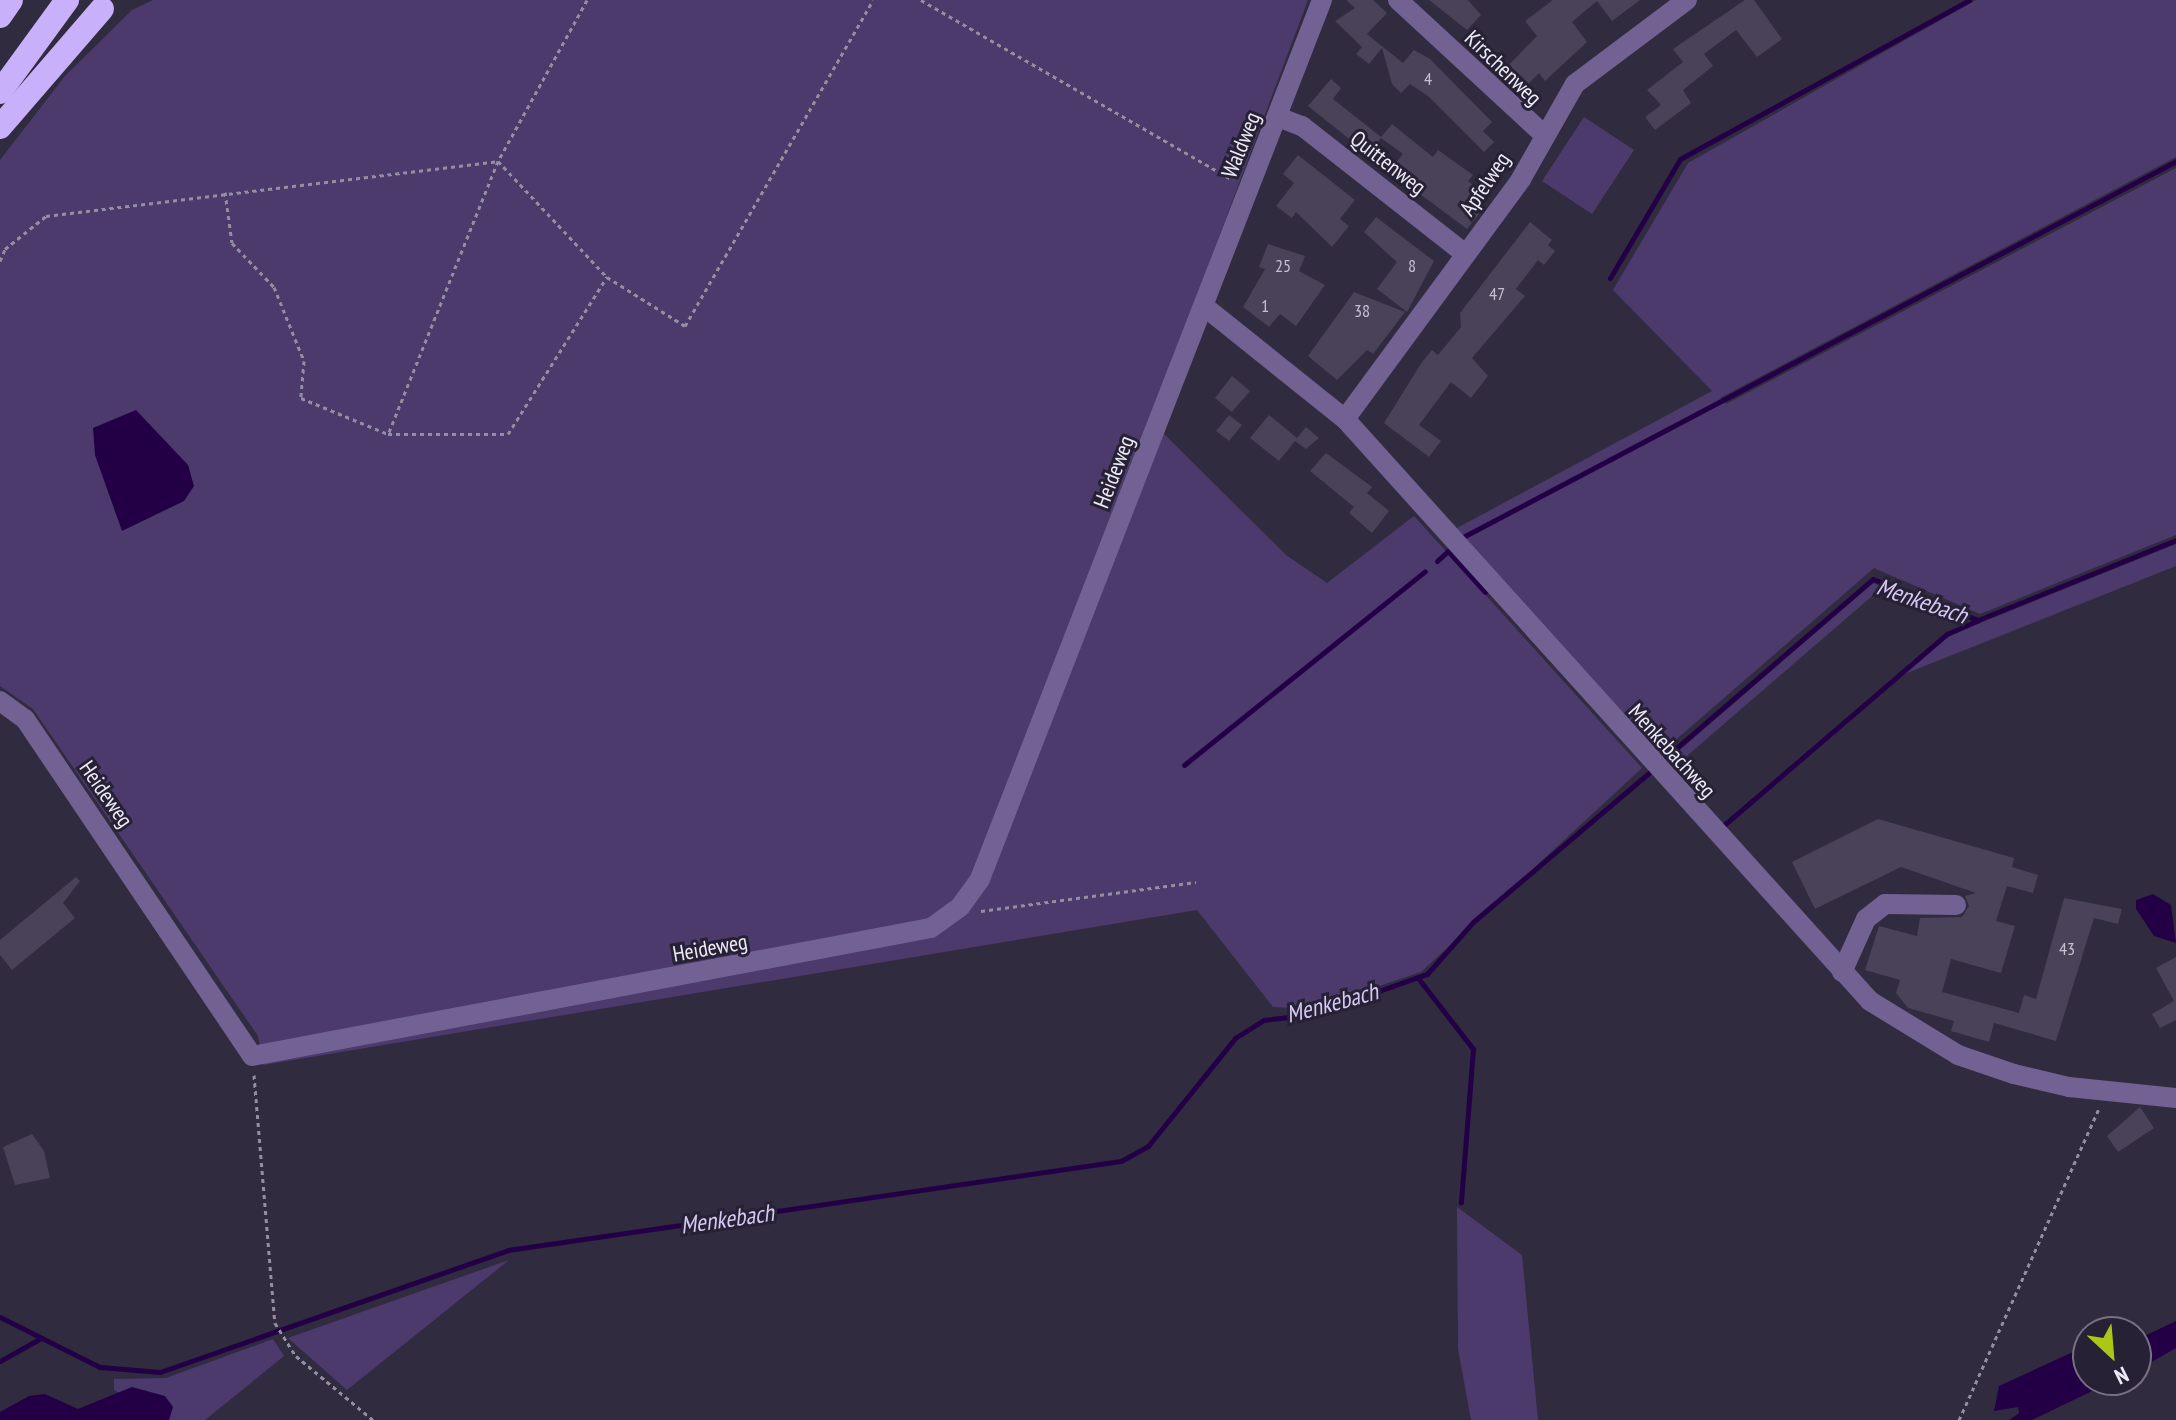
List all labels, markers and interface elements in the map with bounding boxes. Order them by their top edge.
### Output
street label: Kirschenweg [1459,25,1547,111]
house number: 4 [1424,68,1432,90]
street label: Waldweg [1216,108,1266,182]
street label: Quittenweg [1345,125,1431,201]
street label: Apfelweg [1454,147,1516,221]
house number: 25 [1275,255,1291,277]
house number: 8 [1408,255,1416,277]
house number: 47 [1489,283,1505,305]
house number: 1 [1261,295,1269,317]
house number: 38 [1354,300,1370,322]
street label: Heideweg [1088,432,1140,512]
water label: Menkebach [1873,572,1971,630]
street label: Menkebachweg [1623,699,1721,803]
street label: Heideweg [74,756,138,832]
street label: Heideweg [671,928,749,968]
house number: 43 [2059,938,2075,960]
water label: Menkebach [1283,977,1381,1029]
water label: Menkebach [679,1198,775,1240]
north arrow [2072,1316,2152,1396]
text: N [2110,1361,2133,1391]

